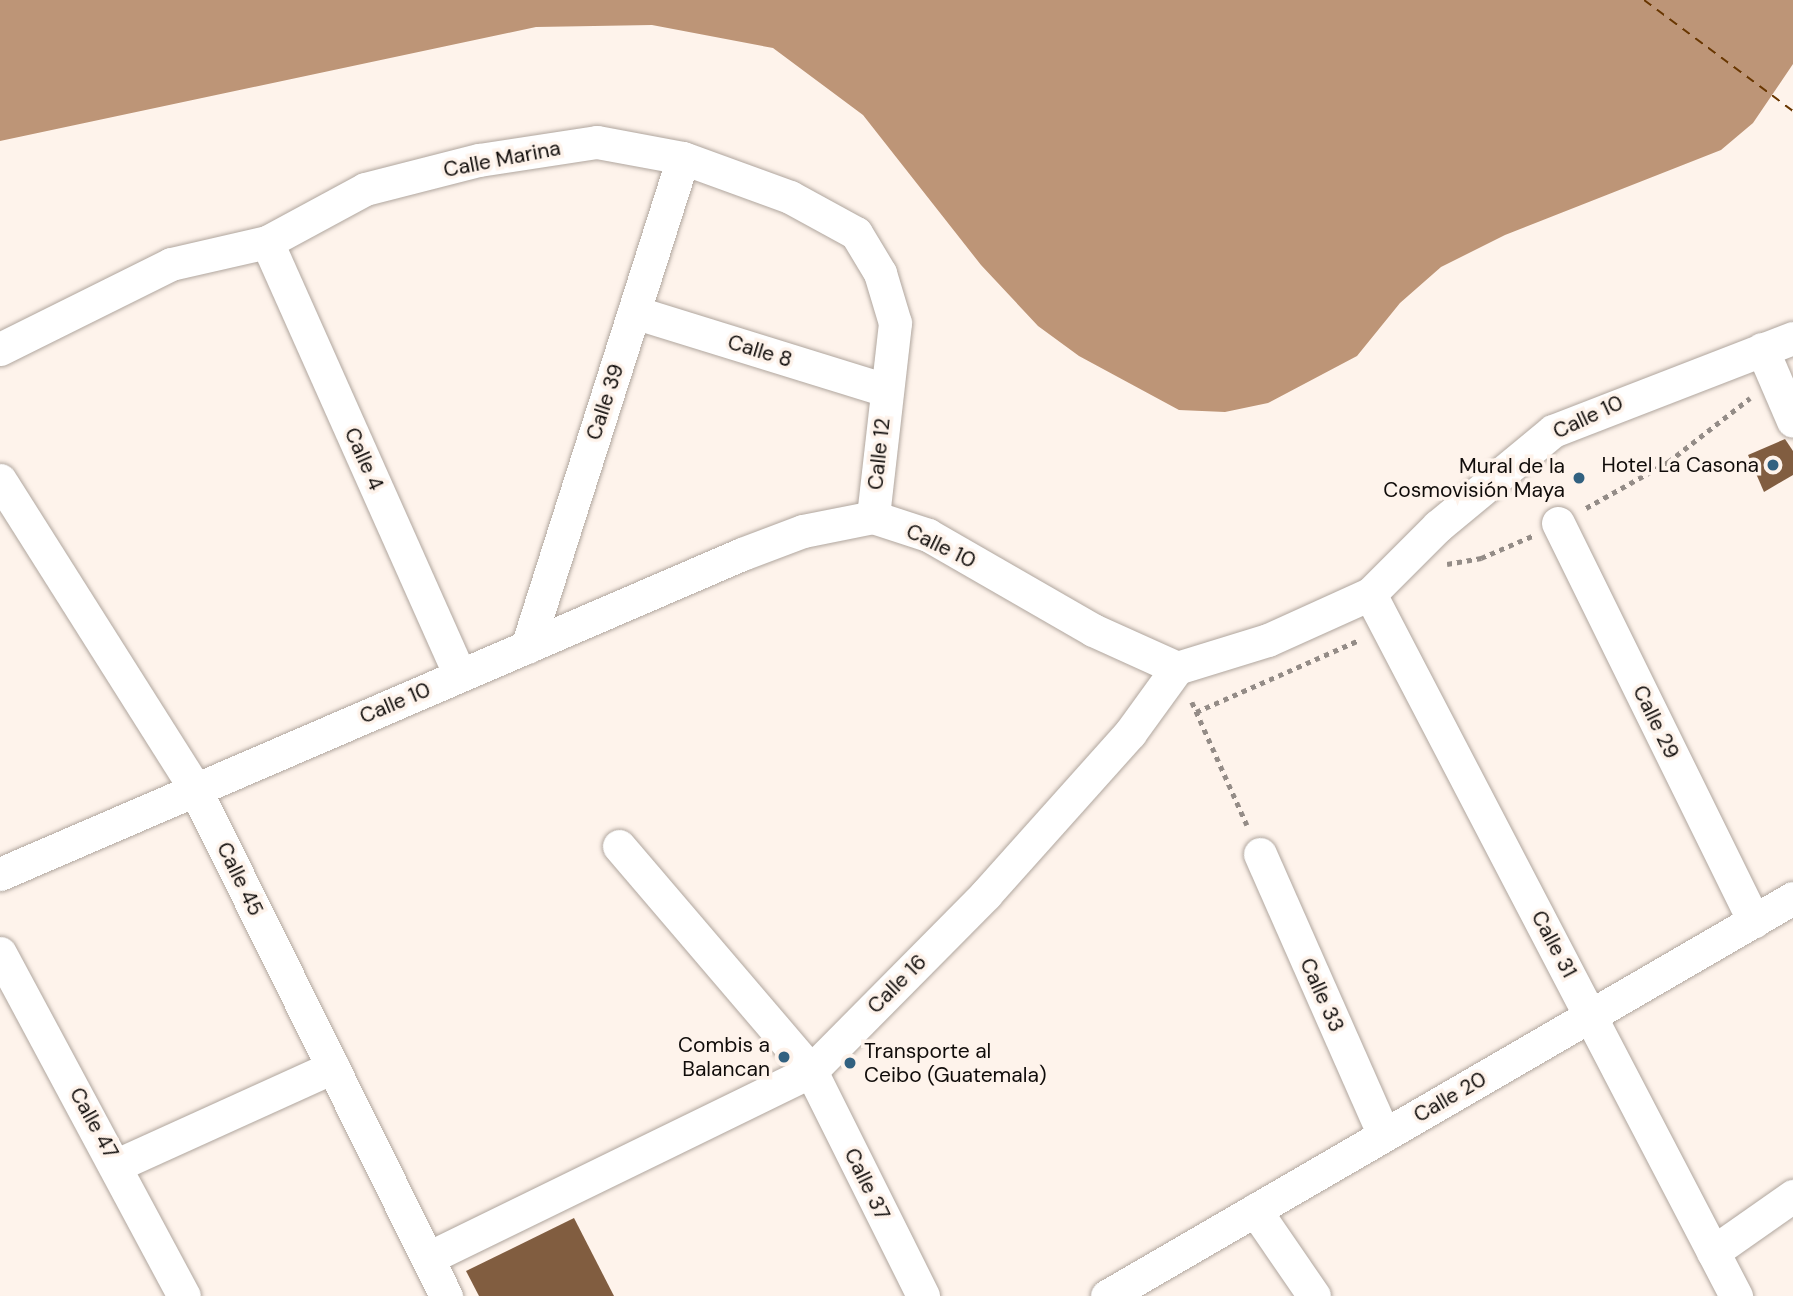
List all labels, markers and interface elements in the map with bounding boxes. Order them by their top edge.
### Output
street label: Calle Marina [441,135,563,183]
street label: Calle 8 [725,329,795,373]
street label: Calle 39 [581,361,629,443]
street label: Calle 10 [1549,390,1627,444]
street label: Calle 12 [863,417,895,491]
street label: Calle 4 [339,424,389,494]
place label: Hotel La Casona [1602,452,1759,478]
place label: Mural de la Cosmovisión Maya [1383,453,1565,503]
marker: Hotel La Casona [1765,457,1781,473]
marker: Mural de la Cosmovisión Maya [1571,470,1587,486]
street label: Calle 10 [902,518,980,574]
street label: Calle 10 [356,677,434,729]
street label: Calle 29 [1627,681,1685,763]
street label: Calle 45 [211,838,269,920]
street label: Calle 31 [1526,906,1582,982]
street label: Calle 16 [862,949,932,1019]
street label: Calle 33 [1295,954,1349,1036]
place label: Combis a Balancan [678,1032,770,1082]
place label: Transporte al Ceibo (Guatemala) [864,1038,1047,1088]
marker: Combis a Balancan [776,1049,792,1065]
marker: Transporte al Ceibo (Guatemala) [842,1055,858,1071]
street label: Calle 20 [1409,1066,1491,1128]
street label: Calle 47 [64,1083,124,1163]
street label: Calle 37 [839,1144,895,1224]

